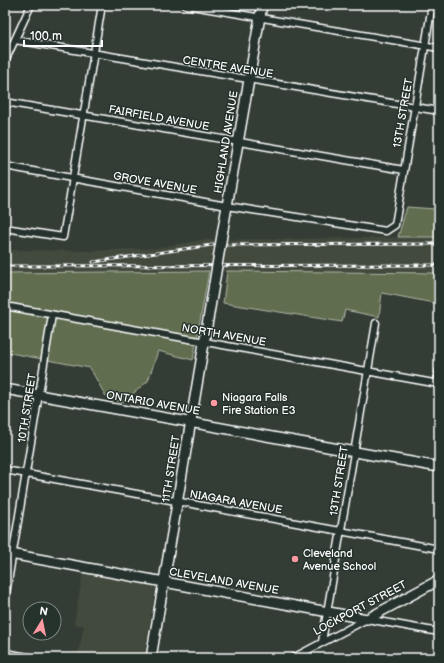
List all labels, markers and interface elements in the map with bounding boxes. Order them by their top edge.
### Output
scale bar [24,22,102,48]
text: 100 m [30,29,62,44]
street label: CENTRE AVENUE [182,53,274,81]
street label: 13TH STREET [390,77,416,149]
street label: HIGHLAND AVENUE [211,90,241,194]
street label: FAIRFIELD AVENUE [108,103,210,133]
street label: GROVE AVENUE [112,169,198,197]
street label: NORTH AVENUE [181,321,267,349]
street label: 10TH STREET [15,372,39,444]
street label: ONTARIO AVENUE [105,388,201,418]
place label: Niagara Falls Fire Station E3 [222,391,296,417]
marker: Niagara Falls Fire Station E3 [209,398,219,408]
street label: 11TH STREET [159,434,183,504]
street label: 13TH STREET [327,445,351,517]
street label: NIAGARA AVENUE [189,487,283,517]
place label: Cleveland Avenue School [303,547,376,573]
marker: Cleveland Avenue School [290,554,300,564]
street label: CLEVELAND AVENUE [168,565,280,597]
street label: LOCKPORT STREET [311,578,409,638]
north arrow [22,601,62,641]
text: N [38,605,49,619]

